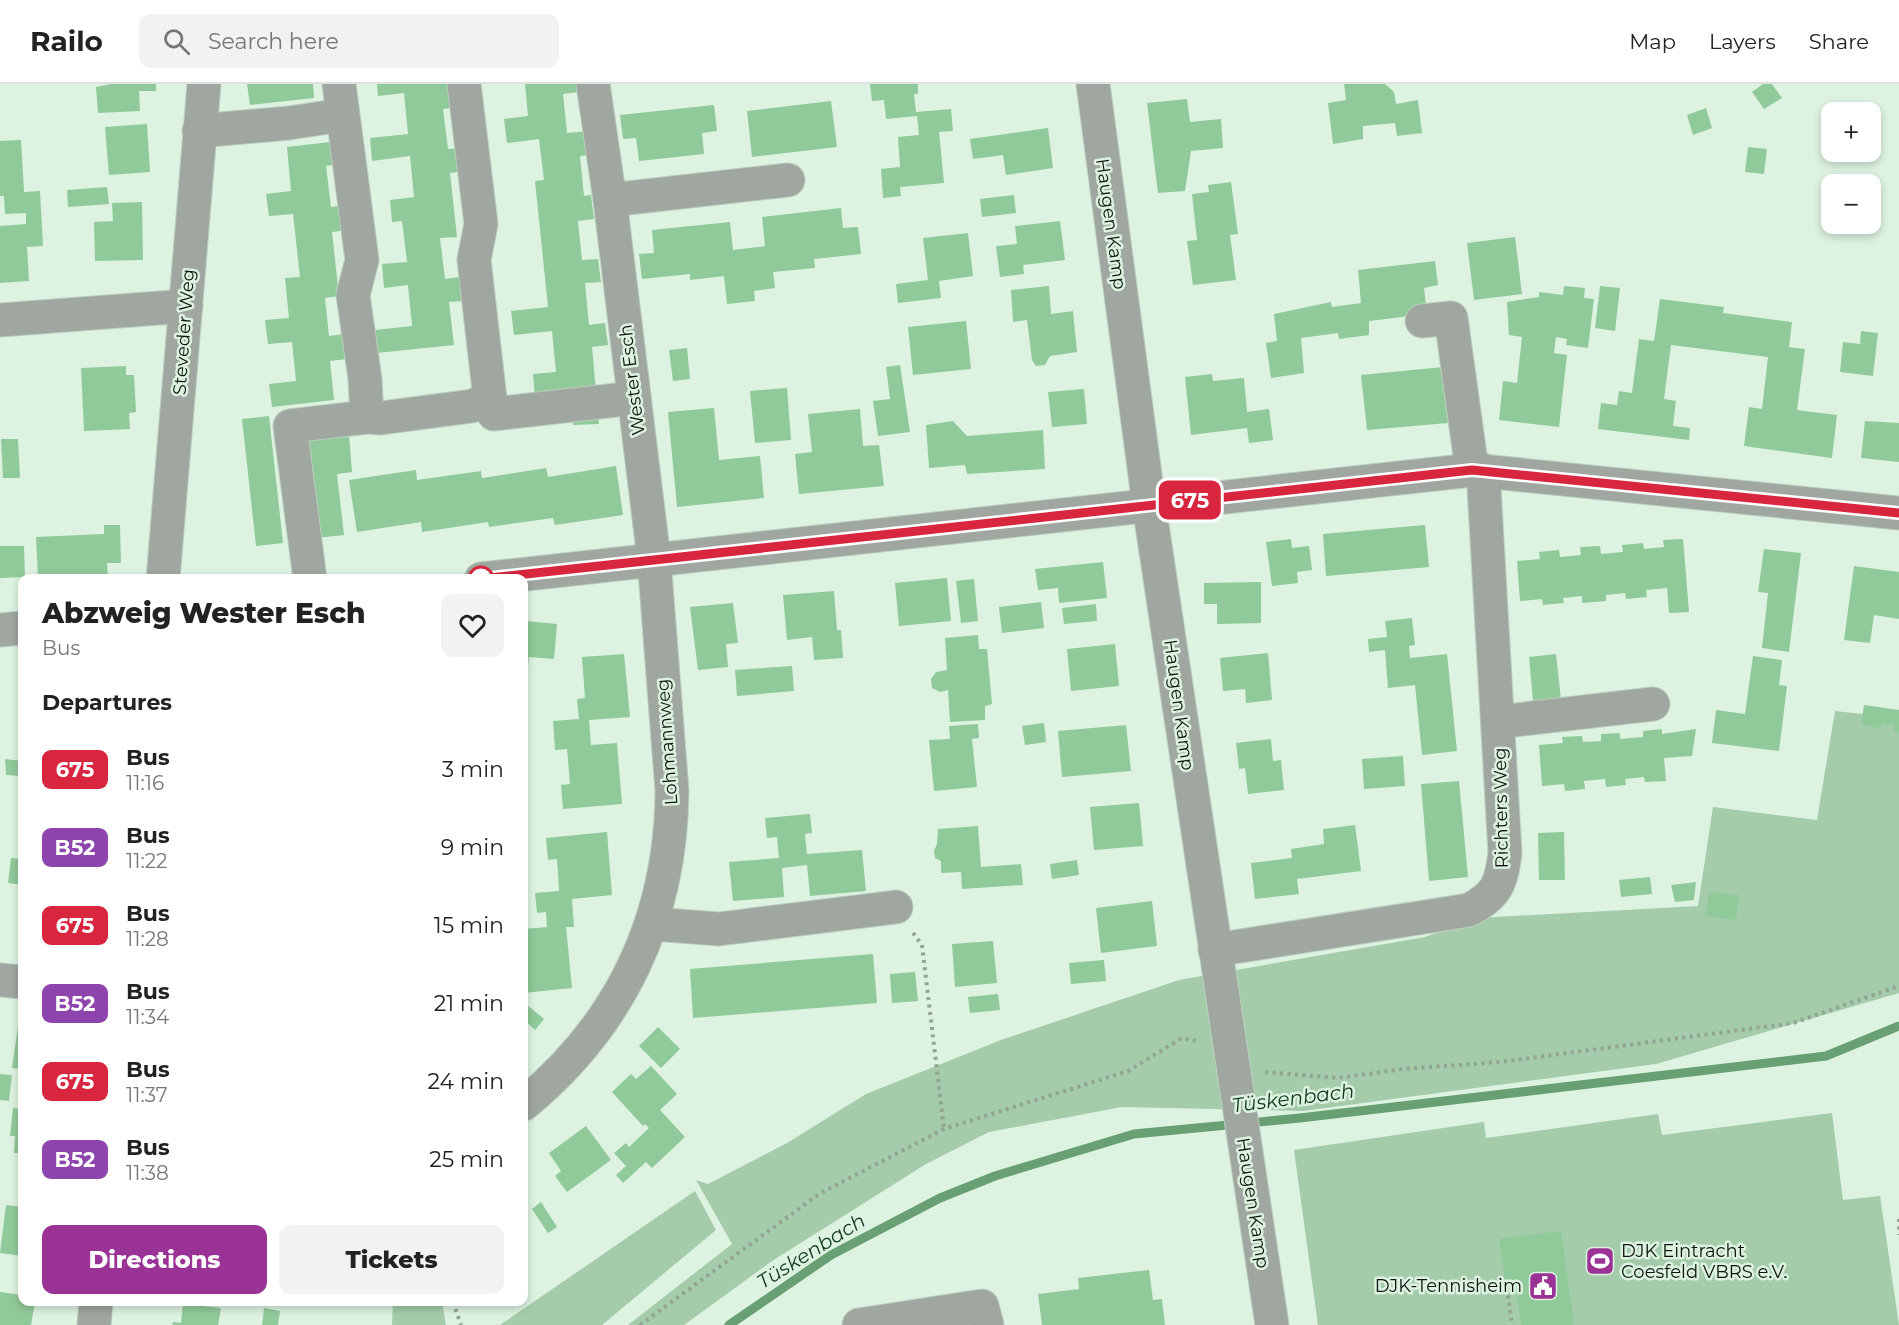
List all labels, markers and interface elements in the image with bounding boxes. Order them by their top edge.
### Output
search box [139,14,559,68]
text: Railo [30,24,103,58]
icon: search [160,25,193,58]
text: Search here [208,28,339,55]
text: Map [1629,29,1676,54]
text: Layers [1709,29,1776,54]
text: Share [1809,29,1869,54]
map controls [1821,102,1881,234]
button: + [1821,102,1881,162]
street label: Haugen Kamp [1091,157,1131,291]
button: − [1821,174,1881,234]
street label: Steveder Weg [169,268,199,396]
street label: Wester Esch [614,323,650,437]
line badge: 675 [1156,480,1224,520]
text: 675 [1171,488,1209,513]
unlabelled marker [468,566,494,592]
button: heart [441,594,504,657]
text: Abzweig Wester Esch [42,596,365,630]
text: Bus [42,636,80,660]
street label: Haugen Kamp [1159,638,1199,772]
street label: Lohmannweg [652,678,682,806]
text: Departures [42,689,172,716]
text: Bus [126,744,170,771]
street label: Richters Weg [1489,747,1513,869]
text: 3 min [442,756,504,783]
text: 675 [56,757,94,782]
text: 11:16 [126,771,164,795]
text: Bus [126,822,170,849]
text: 9 min [441,834,504,861]
text: B52 [55,835,95,860]
text: 11:22 [126,849,167,873]
text: Bus [126,900,170,927]
text: 15 min [434,912,504,939]
text: 675 [56,913,94,938]
text: 11:28 [126,927,169,951]
text: Bus [126,978,170,1005]
text: 21 min [434,990,504,1017]
text: B52 [55,991,95,1016]
text: 11:34 [126,1005,169,1029]
text: Bus [126,1056,170,1083]
text: 24 min [428,1068,504,1095]
text: 675 [56,1069,94,1094]
water label: Tüskenbach [1230,1079,1356,1117]
text: 11:37 [126,1083,168,1107]
text: Bus [126,1134,170,1161]
street label: Haugen Kamp [1232,1136,1274,1270]
text: 25 min [429,1146,504,1173]
text: B52 [55,1147,95,1172]
text: 11:38 [126,1161,169,1185]
water label: Tüskenbach [752,1208,870,1294]
button: Directions [42,1225,267,1294]
button: Tickets [279,1225,504,1294]
place label: DJK Eintracht Coesfeld VBRS e.V. [1621,1240,1787,1283]
sports icon: DJK Eintracht Coesfeld VBRS e.V. [1584,1245,1616,1277]
public building icon: DJK-Tennisheim [1527,1270,1559,1302]
place label: DJK-Tennisheim [1375,1275,1522,1297]

